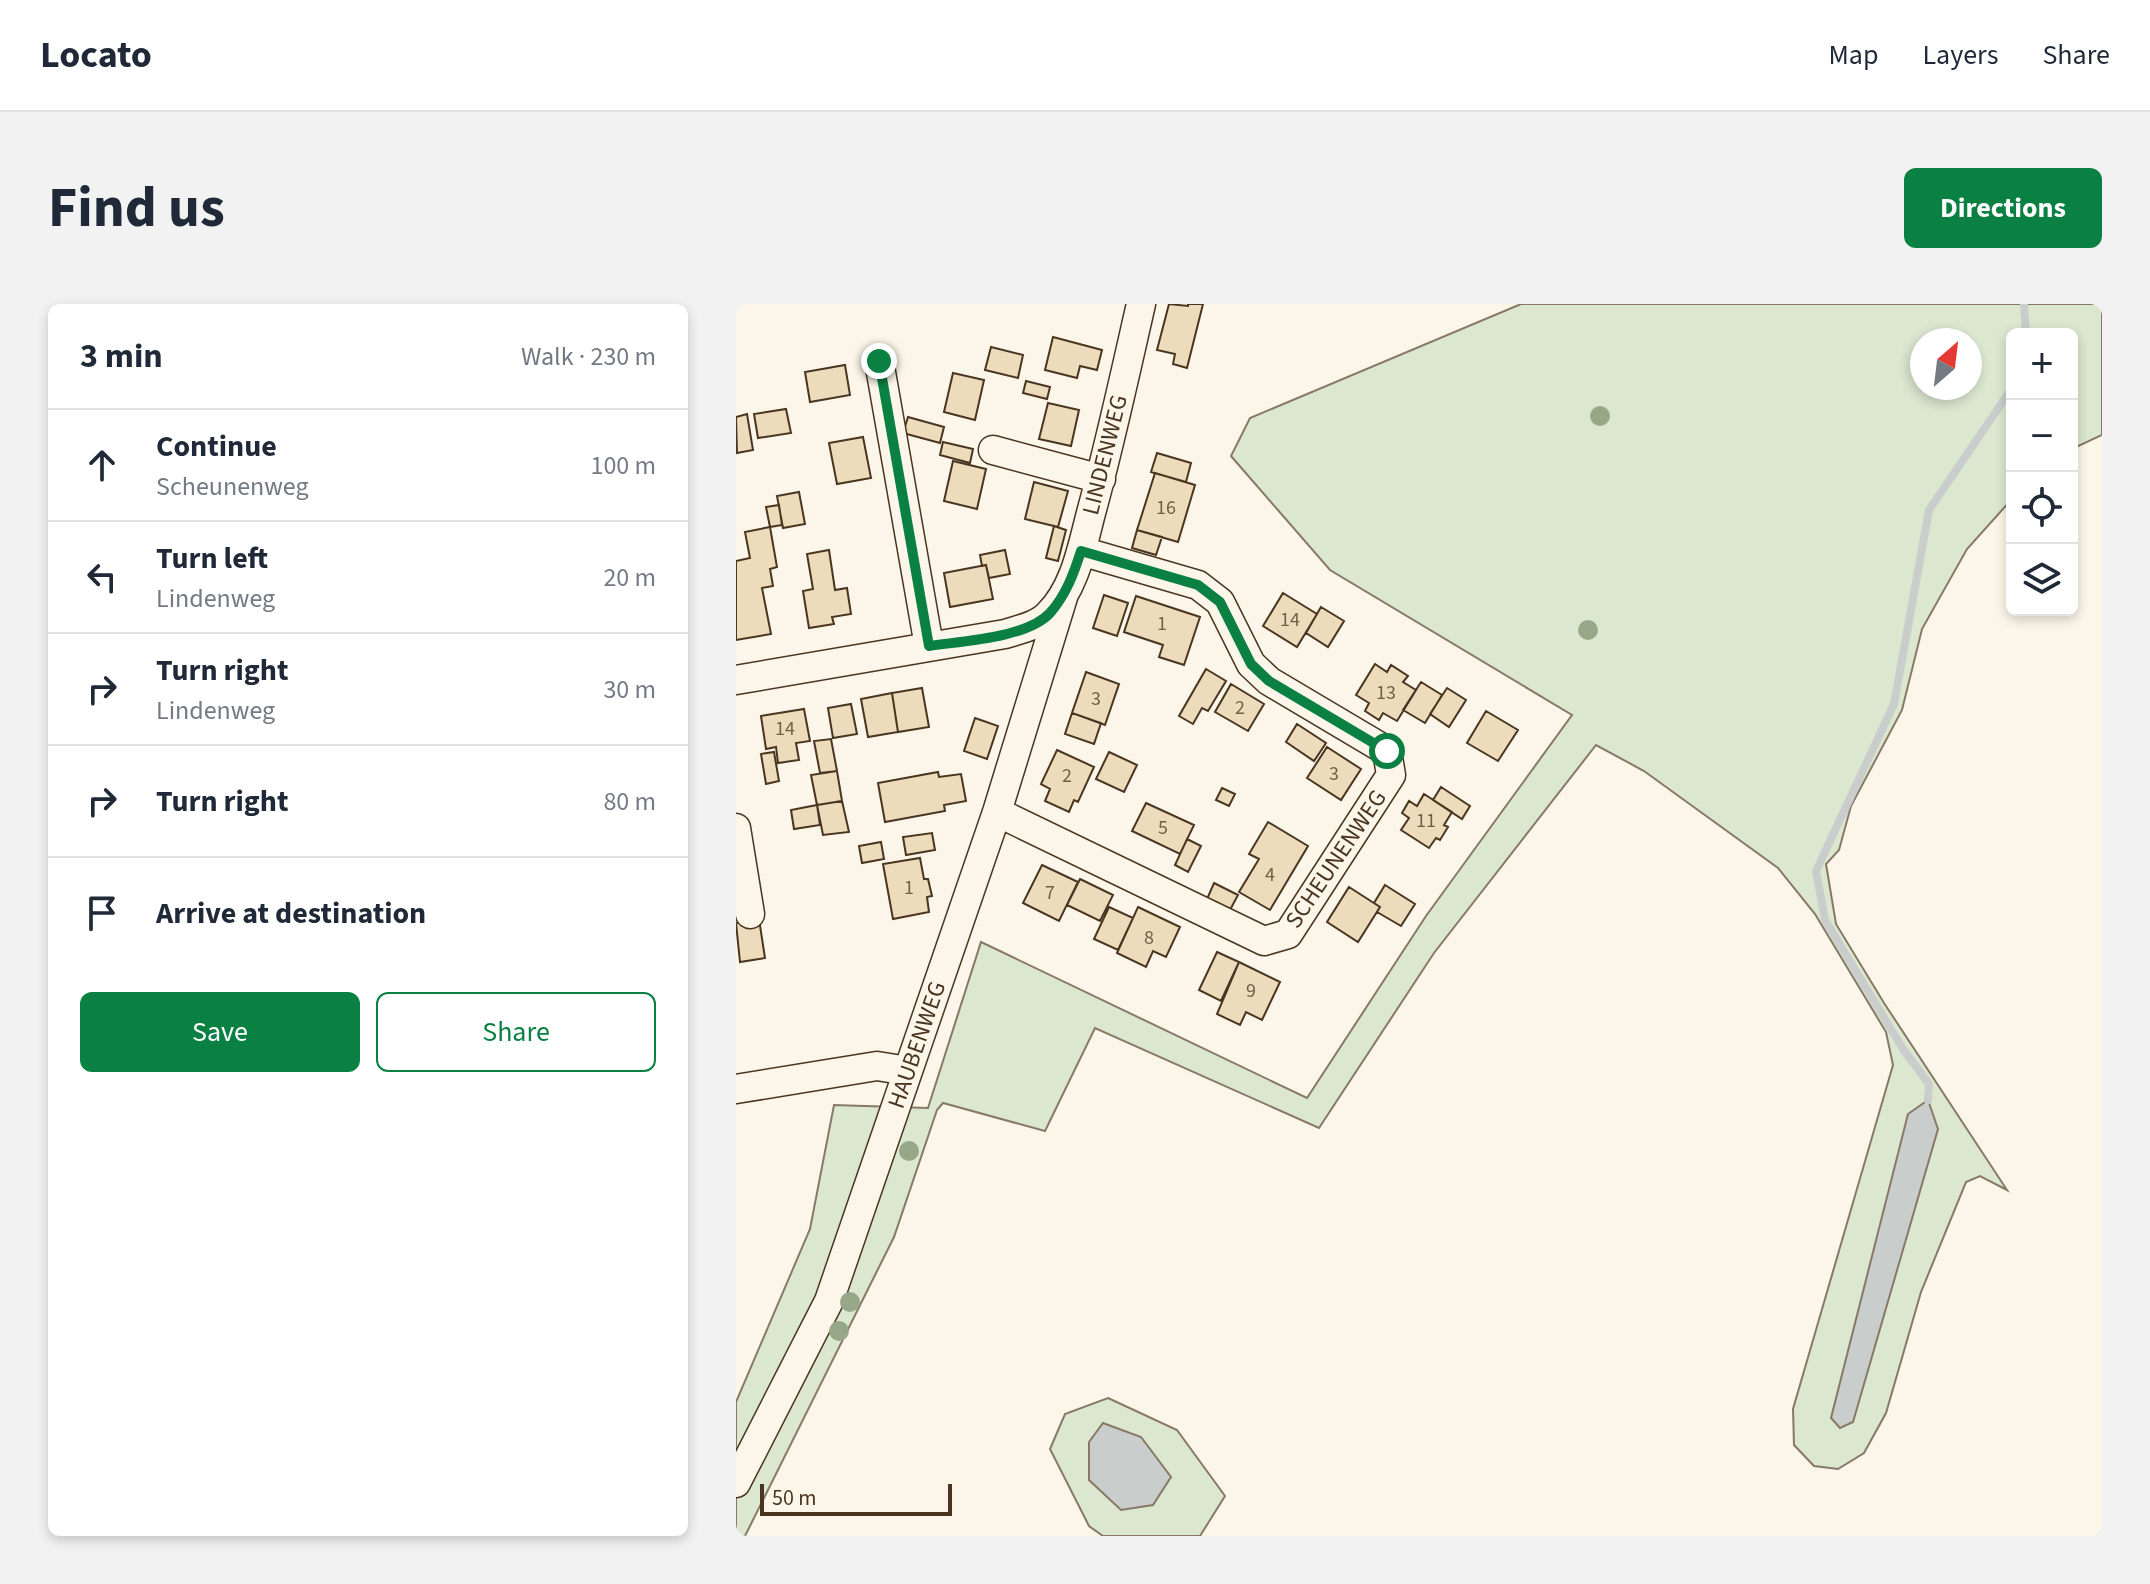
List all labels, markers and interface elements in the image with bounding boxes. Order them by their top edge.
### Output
text: Locato [40,28,152,82]
text: Map [1828,35,1878,75]
text: Layers [1922,35,1998,75]
text: Share [2042,35,2110,75]
button: Directions [1904,168,2102,248]
text: Find us [48,169,225,248]
north arrow [1910,328,1982,400]
map controls [2006,328,2078,616]
button: + [2006,328,2078,400]
text: 3 min [80,332,163,381]
text: Walk · 230 m [521,338,656,375]
route end [861,343,897,379]
street label: LINDENWEG [1073,391,1137,519]
button: − [2006,400,2078,472]
text: Continue [156,425,277,468]
icon: ahead [80,443,124,487]
text: 100 m [590,447,656,484]
text: Scheunenweg [156,468,309,505]
button: locate [2006,472,2078,544]
house number: 16 [1156,494,1176,522]
text: Turn left [156,537,268,580]
button: layers [2006,544,2078,616]
icon: left [80,555,124,599]
text: 20 m [603,559,656,596]
text: Lindenweg [156,580,275,617]
house number: 14 [1280,606,1300,634]
house number: 1 [1157,610,1167,638]
text: Turn right [156,649,288,692]
icon: right [80,667,124,711]
text: 30 m [603,671,656,708]
house number: 13 [1376,679,1396,707]
house number: 3 [1091,685,1101,713]
text: Lindenweg [156,692,275,729]
house number: 2 [1235,694,1245,722]
house number: 14 [775,715,795,743]
route start [1369,733,1405,769]
house number: 3 [1329,760,1339,788]
house number: 2 [1062,762,1072,790]
icon: right [80,779,124,823]
text: Turn right [156,780,288,823]
text: 80 m [603,783,656,820]
street label: SCHEUNENWEG [1277,783,1395,935]
house number: 11 [1416,807,1436,835]
house number: 5 [1158,814,1168,842]
house number: 4 [1265,861,1275,889]
house number: 1 [904,874,914,902]
house number: 7 [1045,879,1055,907]
icon: arrive [80,891,124,935]
text: Arrive at destination [156,892,426,935]
house number: 8 [1144,924,1154,952]
street label: HAUBENWEG [879,977,955,1113]
house number: 9 [1246,977,1256,1005]
button: Save [80,992,360,1072]
button: Share [376,992,656,1072]
scale bar [760,1480,952,1516]
text: 50 m [772,1482,817,1514]

